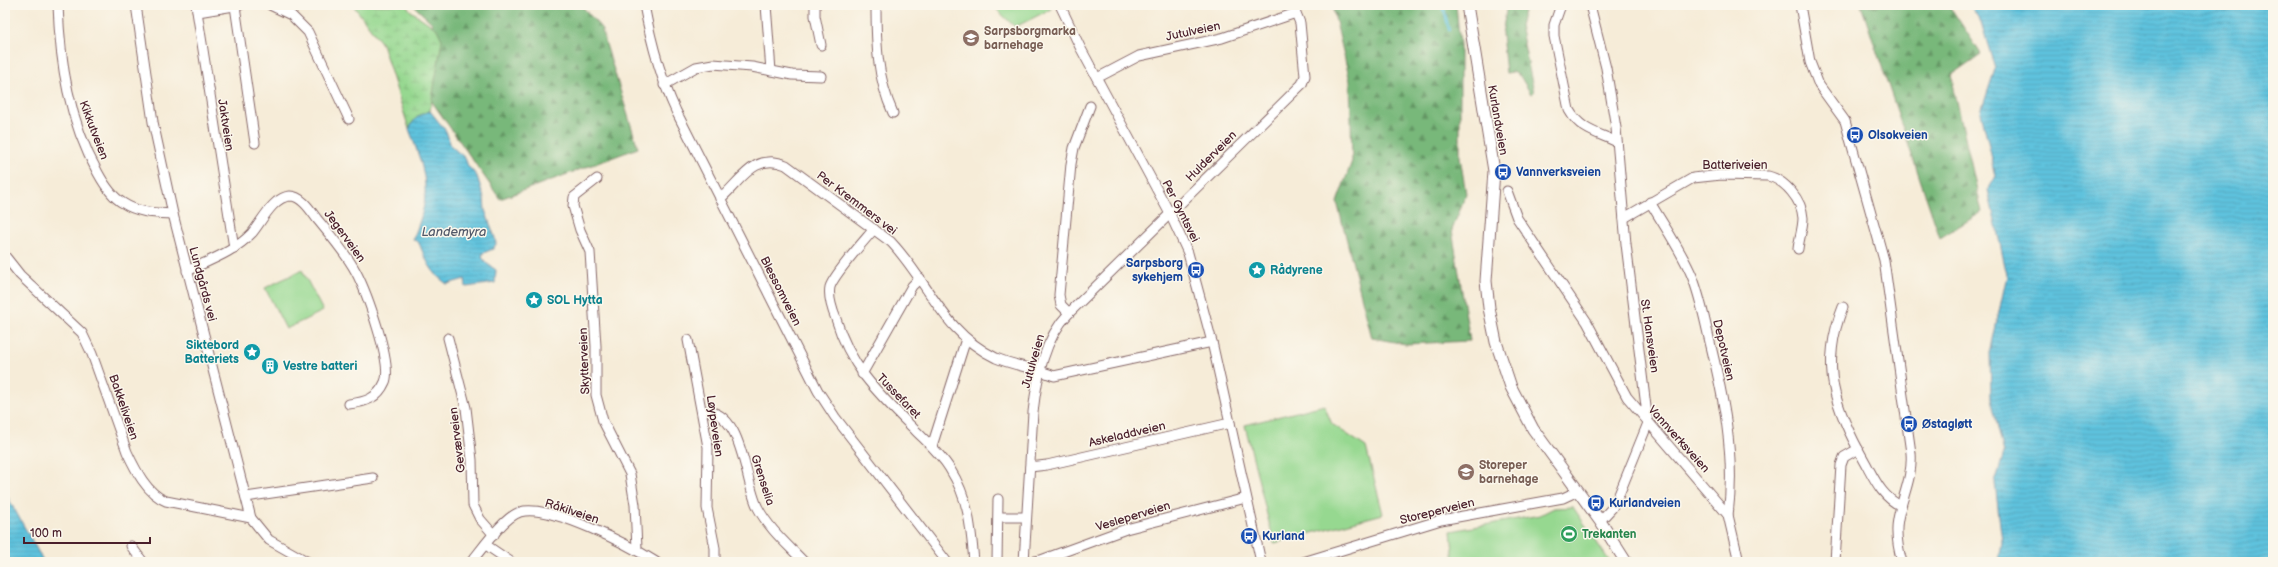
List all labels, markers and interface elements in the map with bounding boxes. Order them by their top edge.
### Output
street label: Jutulveien [1164,18,1222,45]
place label: Sarpsborgmarka barnehage [984,24,1076,53]
school or university icon: Sarpsborgmarka barnehage [961,28,981,48]
street label: Kurlandveien [1484,84,1511,157]
street label: Jaktveien [214,98,237,152]
street label: Kikkutveien [75,99,112,162]
bus stop icon: Olsokveien [1845,125,1865,145]
street label: Hulderveien [1183,128,1240,185]
place label: Olsokveien [1868,128,1928,143]
street label: Batteriveien [1702,158,1768,173]
bus stop icon: Vannverksveien [1493,162,1513,182]
place label: Vannverksveien [1516,165,1601,180]
street label: Per Kremmers vei [814,168,900,239]
street label: Per Gyntsvei [1158,178,1203,245]
street label: Jegerveien [321,207,369,266]
water label: Landemyra [422,224,486,240]
street label: Lundgårds vei [185,245,220,323]
street label: Blessomveien [757,254,805,329]
place label: Sarpsborg sykehjem [1126,256,1183,285]
bus stop icon: Sarpsborg sykehjem [1186,260,1206,280]
place icon: Rådyrene [1247,260,1267,280]
place label: Rådyrene [1270,263,1323,278]
place icon: SOL Hytta [524,290,544,310]
place label: SOL Hytta [547,293,603,308]
street label: St. Hansveien [1637,298,1662,374]
street label: Depotveien [1709,318,1738,382]
street label: Skytterveien [576,327,593,395]
street label: Jutulveien [1019,332,1048,390]
place label: Siktebord Batteriets [184,338,239,367]
place icon: Siktebord Batteriets [242,342,262,362]
building icon: Vestre batteri [260,356,280,376]
place label: Vestre batteri [283,359,357,374]
street label: Tussefaret [873,371,924,422]
street label: Bakkeliveien [105,372,142,442]
street label: Løypeveien [703,394,726,458]
street label: Vannverksveien [1645,403,1713,476]
street label: Geværveien [446,406,469,474]
bus stop icon: Østagløtt [1899,414,1919,434]
place label: Østagløtt [1922,417,1972,432]
street label: Askeladdveien [1087,418,1167,451]
street label: Grenselia [747,453,778,508]
place label: Storeper barnehage [1479,458,1539,487]
school or university icon: Storeper barnehage [1456,462,1476,482]
bus stop icon: Kurlandveien [1586,493,1606,513]
street label: Storeperveien [1398,495,1476,528]
street label: Råkilveien [543,496,601,527]
place label: Kurlandveien [1609,496,1681,511]
street label: Vesleperveien [1094,498,1172,535]
scale bar [24,519,150,545]
sports icon: Trekanten [1559,524,1579,544]
text: 100 m [30,526,62,541]
bus stop icon: Kurland [1239,526,1259,546]
place label: Trekanten [1582,527,1637,542]
place label: Kurland [1262,529,1305,544]

